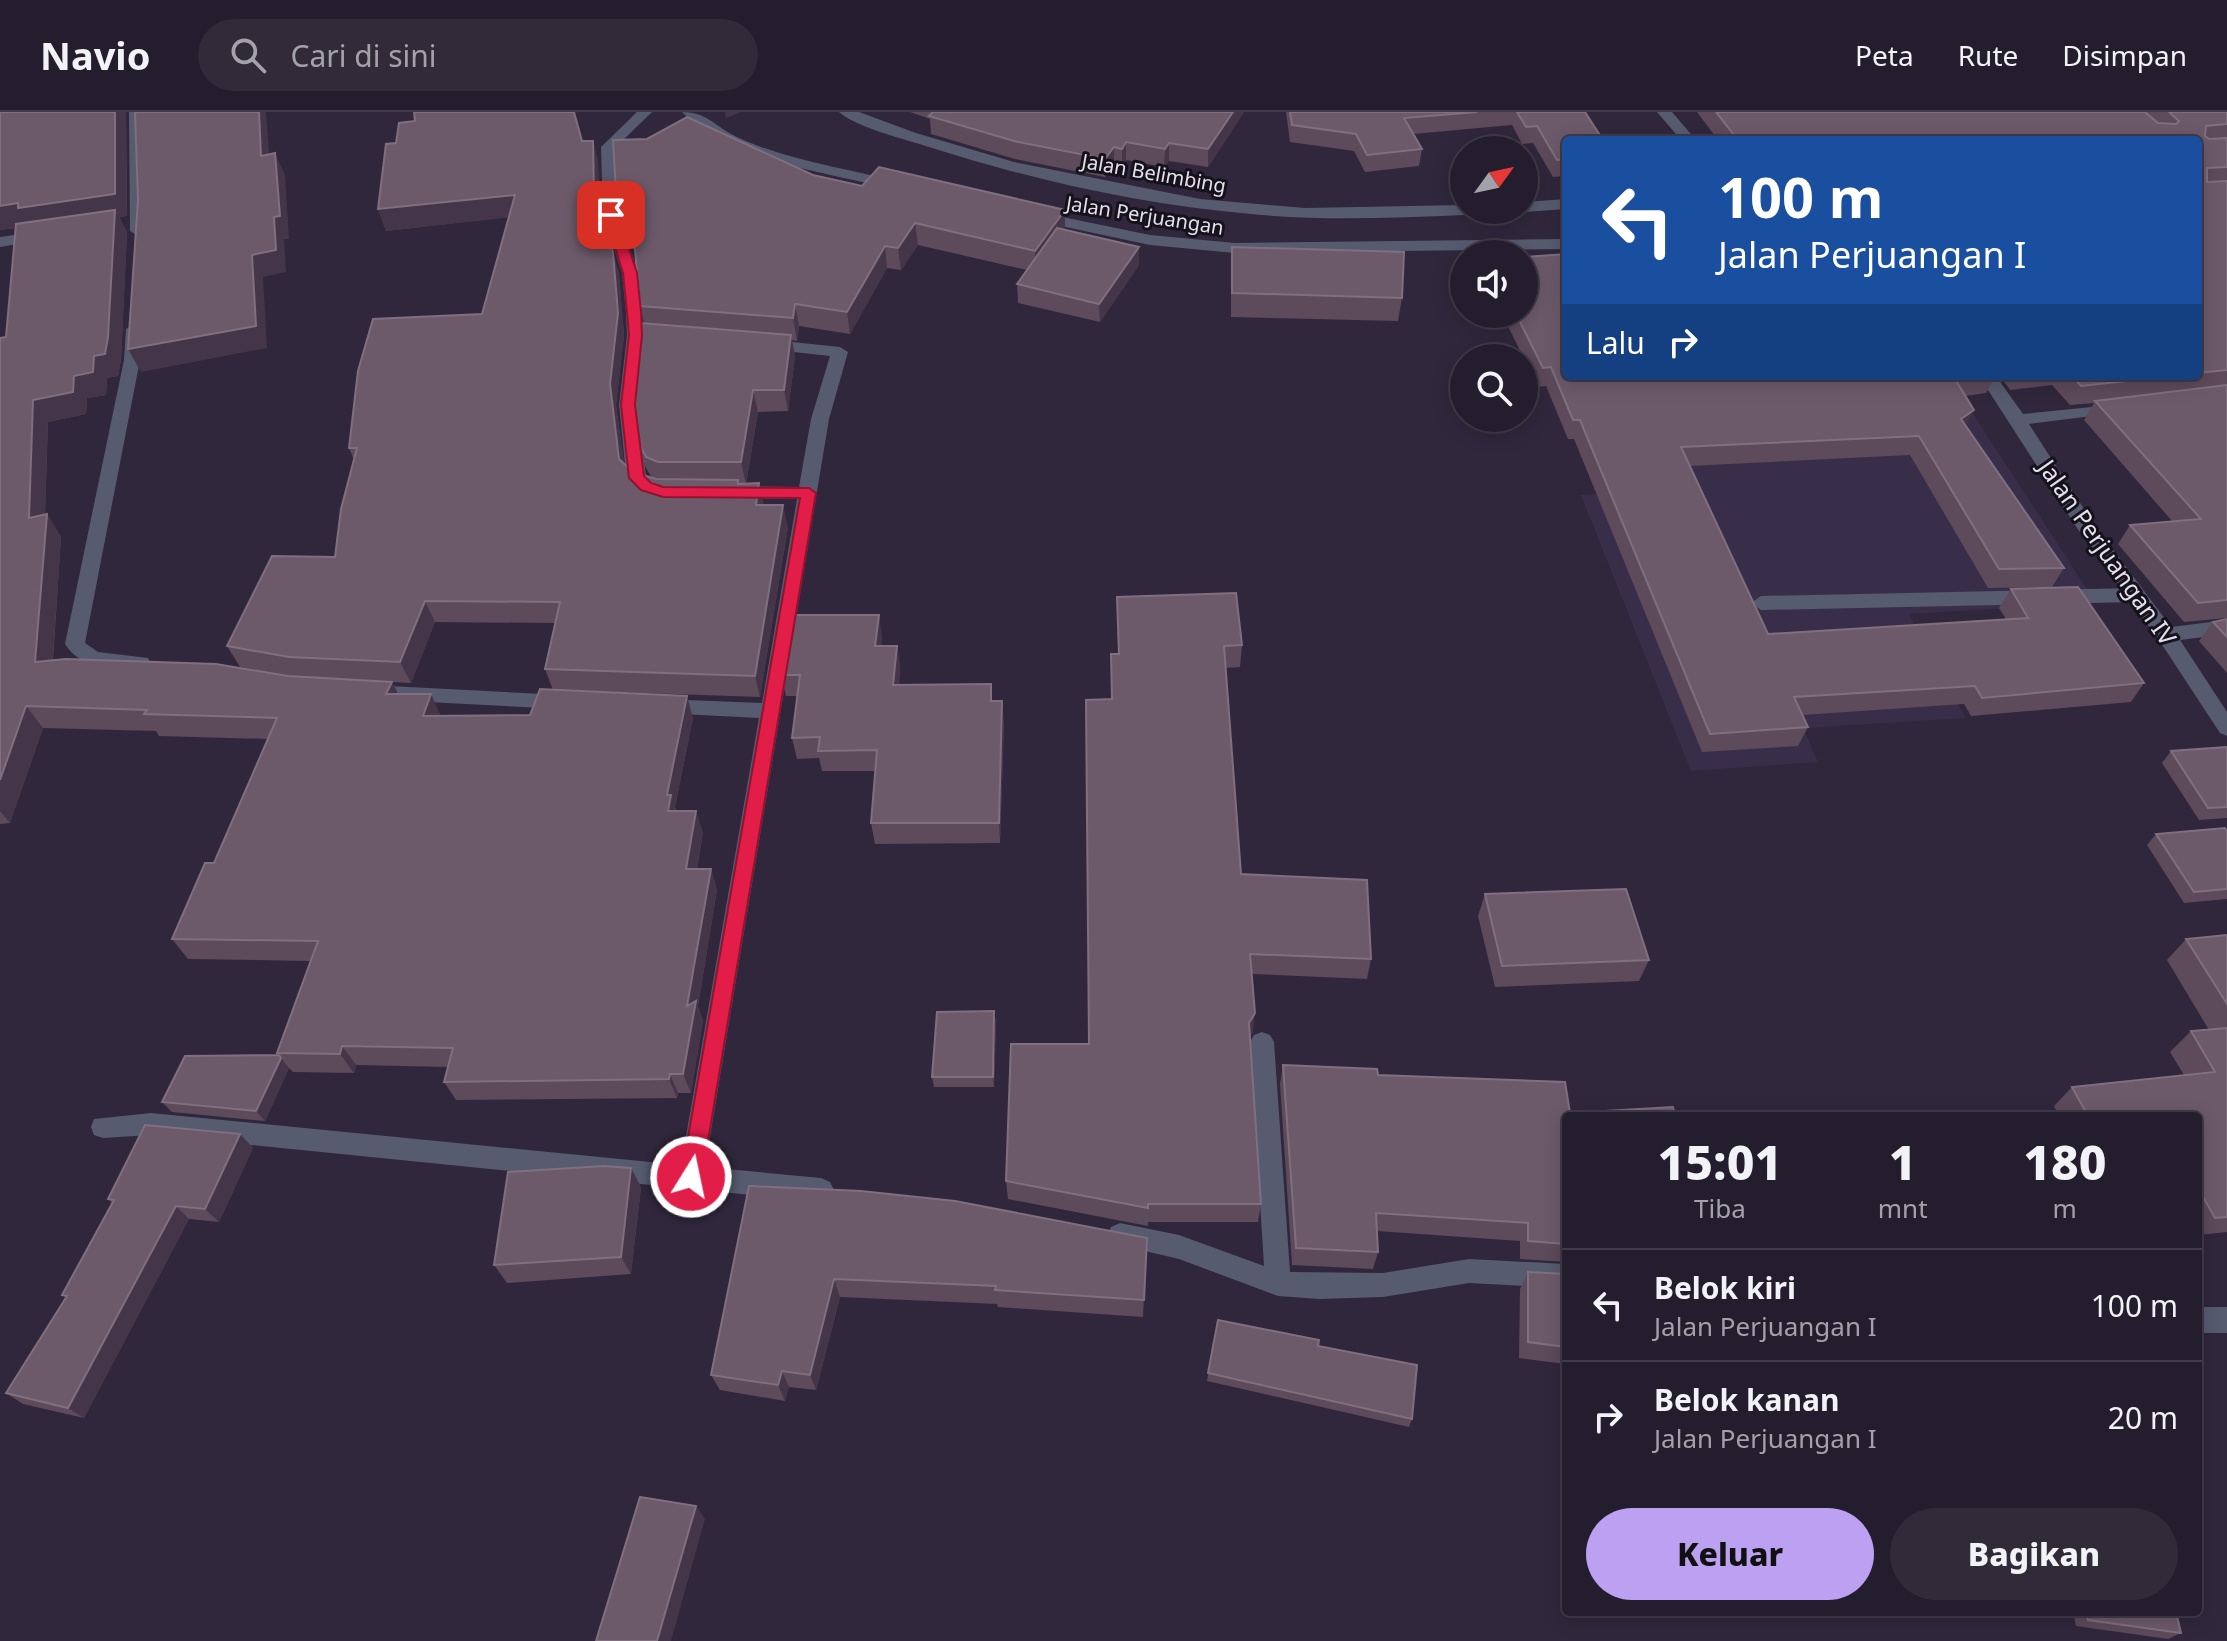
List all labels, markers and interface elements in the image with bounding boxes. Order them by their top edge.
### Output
search box [198,19,758,91]
text: Navio [40,29,150,81]
icon: search [226,33,270,77]
text: Cari di sini [290,35,437,76]
text: Peta [1855,36,1914,74]
text: Rute [1958,36,2018,74]
text: Disimpan [2062,36,2187,74]
north arrow [1450,136,1538,224]
map controls [1450,136,1538,432]
street label: Jalan Belimbing [1078,147,1228,199]
text: 100 m [1718,158,1883,234]
icon: left [1586,168,1690,272]
pin [577,181,645,249]
street label: Jalan Perjuangan [1062,189,1226,241]
icon: arrive [589,193,633,237]
text: Jalan Perjuangan I [1718,230,2026,279]
button: sound [1450,240,1538,328]
icon: right [1661,320,1705,364]
text: Lalu [1586,322,1645,363]
button: search [1450,344,1538,432]
street label: Jalan Perjuangan IV [2030,451,2185,652]
text: 15:01 [1658,1129,1782,1194]
text: 1 [1889,1129,1917,1194]
text: 180 [2023,1129,2106,1194]
position arrow [649,1135,733,1219]
text: Tiba [1694,1190,1746,1226]
text: mnt [1878,1190,1928,1226]
text: m [2053,1190,2077,1226]
text: Belok kiri [1654,1267,1796,1308]
icon: left [1586,1283,1630,1327]
text: 100 m [2091,1285,2178,1326]
text: Jalan Perjuangan I [1654,1308,1877,1344]
text: Belok kanan [1654,1379,1840,1420]
icon: right [1586,1395,1630,1439]
text: 20 m [2108,1397,2178,1438]
text: Jalan Perjuangan I [1654,1420,1877,1456]
button: Keluar [1586,1508,1874,1600]
button: Bagikan [1890,1508,2178,1600]

